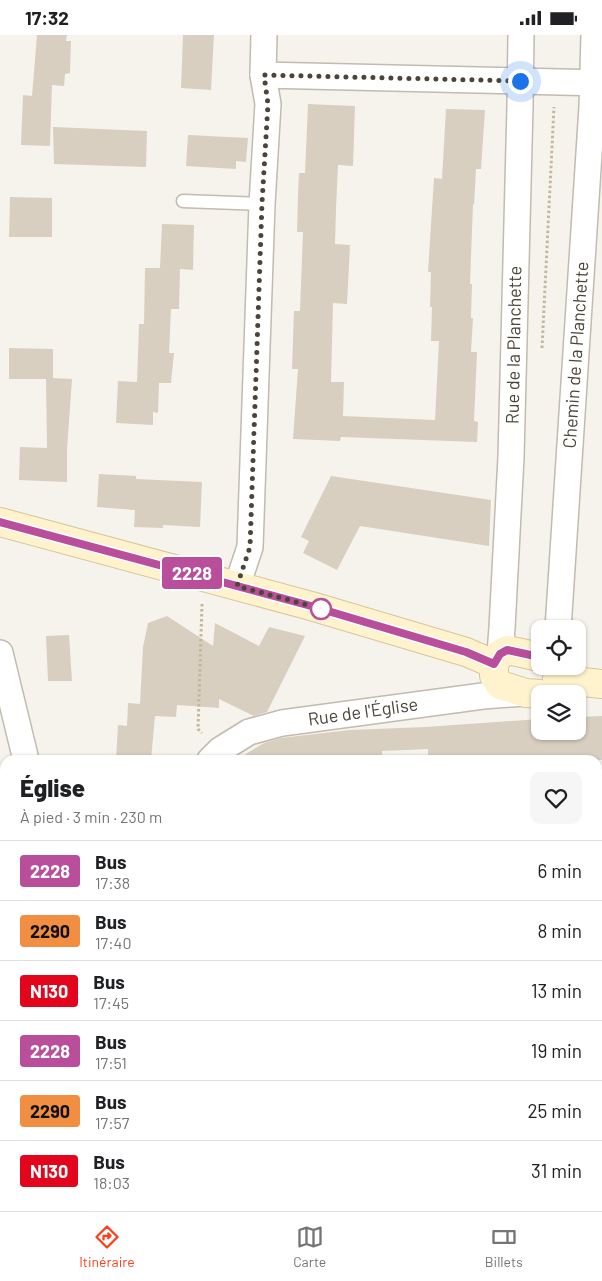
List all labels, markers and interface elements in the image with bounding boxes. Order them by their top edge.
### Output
text: 17:32 [25,6,69,29]
your location [508,69,533,94]
street label: Chemin de la Planchette [557,261,593,449]
street label: Rue de la Planchette [501,266,525,424]
line badge: 2228 [157,557,227,589]
text: 2228 [172,562,212,584]
unlabelled marker [310,598,332,620]
map controls [531,620,586,740]
button: locate [531,620,586,675]
button: layers [531,685,586,740]
street label: Rue de l'Église [306,692,419,730]
button: heart [530,772,582,824]
text: Église [20,773,85,802]
text: À pied · 3 min · 230 m [20,807,162,826]
text: Bus [95,850,127,873]
text: 6 min [538,859,582,882]
text: 2228 [30,860,70,882]
text: 17:38 [95,873,130,892]
text: Bus [95,910,127,933]
text: 8 min [538,919,582,942]
text: 2290 [30,920,70,942]
text: 17:40 [95,933,131,952]
text: Bus [93,970,125,993]
text: 13 min [531,979,582,1002]
text: N130 [30,980,68,1002]
text: 17:45 [93,993,129,1012]
text: Bus [95,1030,127,1053]
text: 19 min [531,1039,582,1062]
text: 2228 [30,1040,70,1062]
text: 17:51 [95,1053,127,1072]
text: Bus [95,1090,127,1113]
text: 25 min [527,1099,582,1122]
text: 2290 [30,1100,70,1122]
text: 17:57 [95,1113,129,1132]
text: Bus [93,1150,125,1173]
text: 31 min [531,1159,582,1182]
text: N130 [30,1160,68,1182]
text: 18:03 [93,1173,130,1192]
tab: Itinéraire [79,1223,135,1270]
tab: Carte [293,1223,326,1270]
tab: Billets [485,1223,523,1270]

